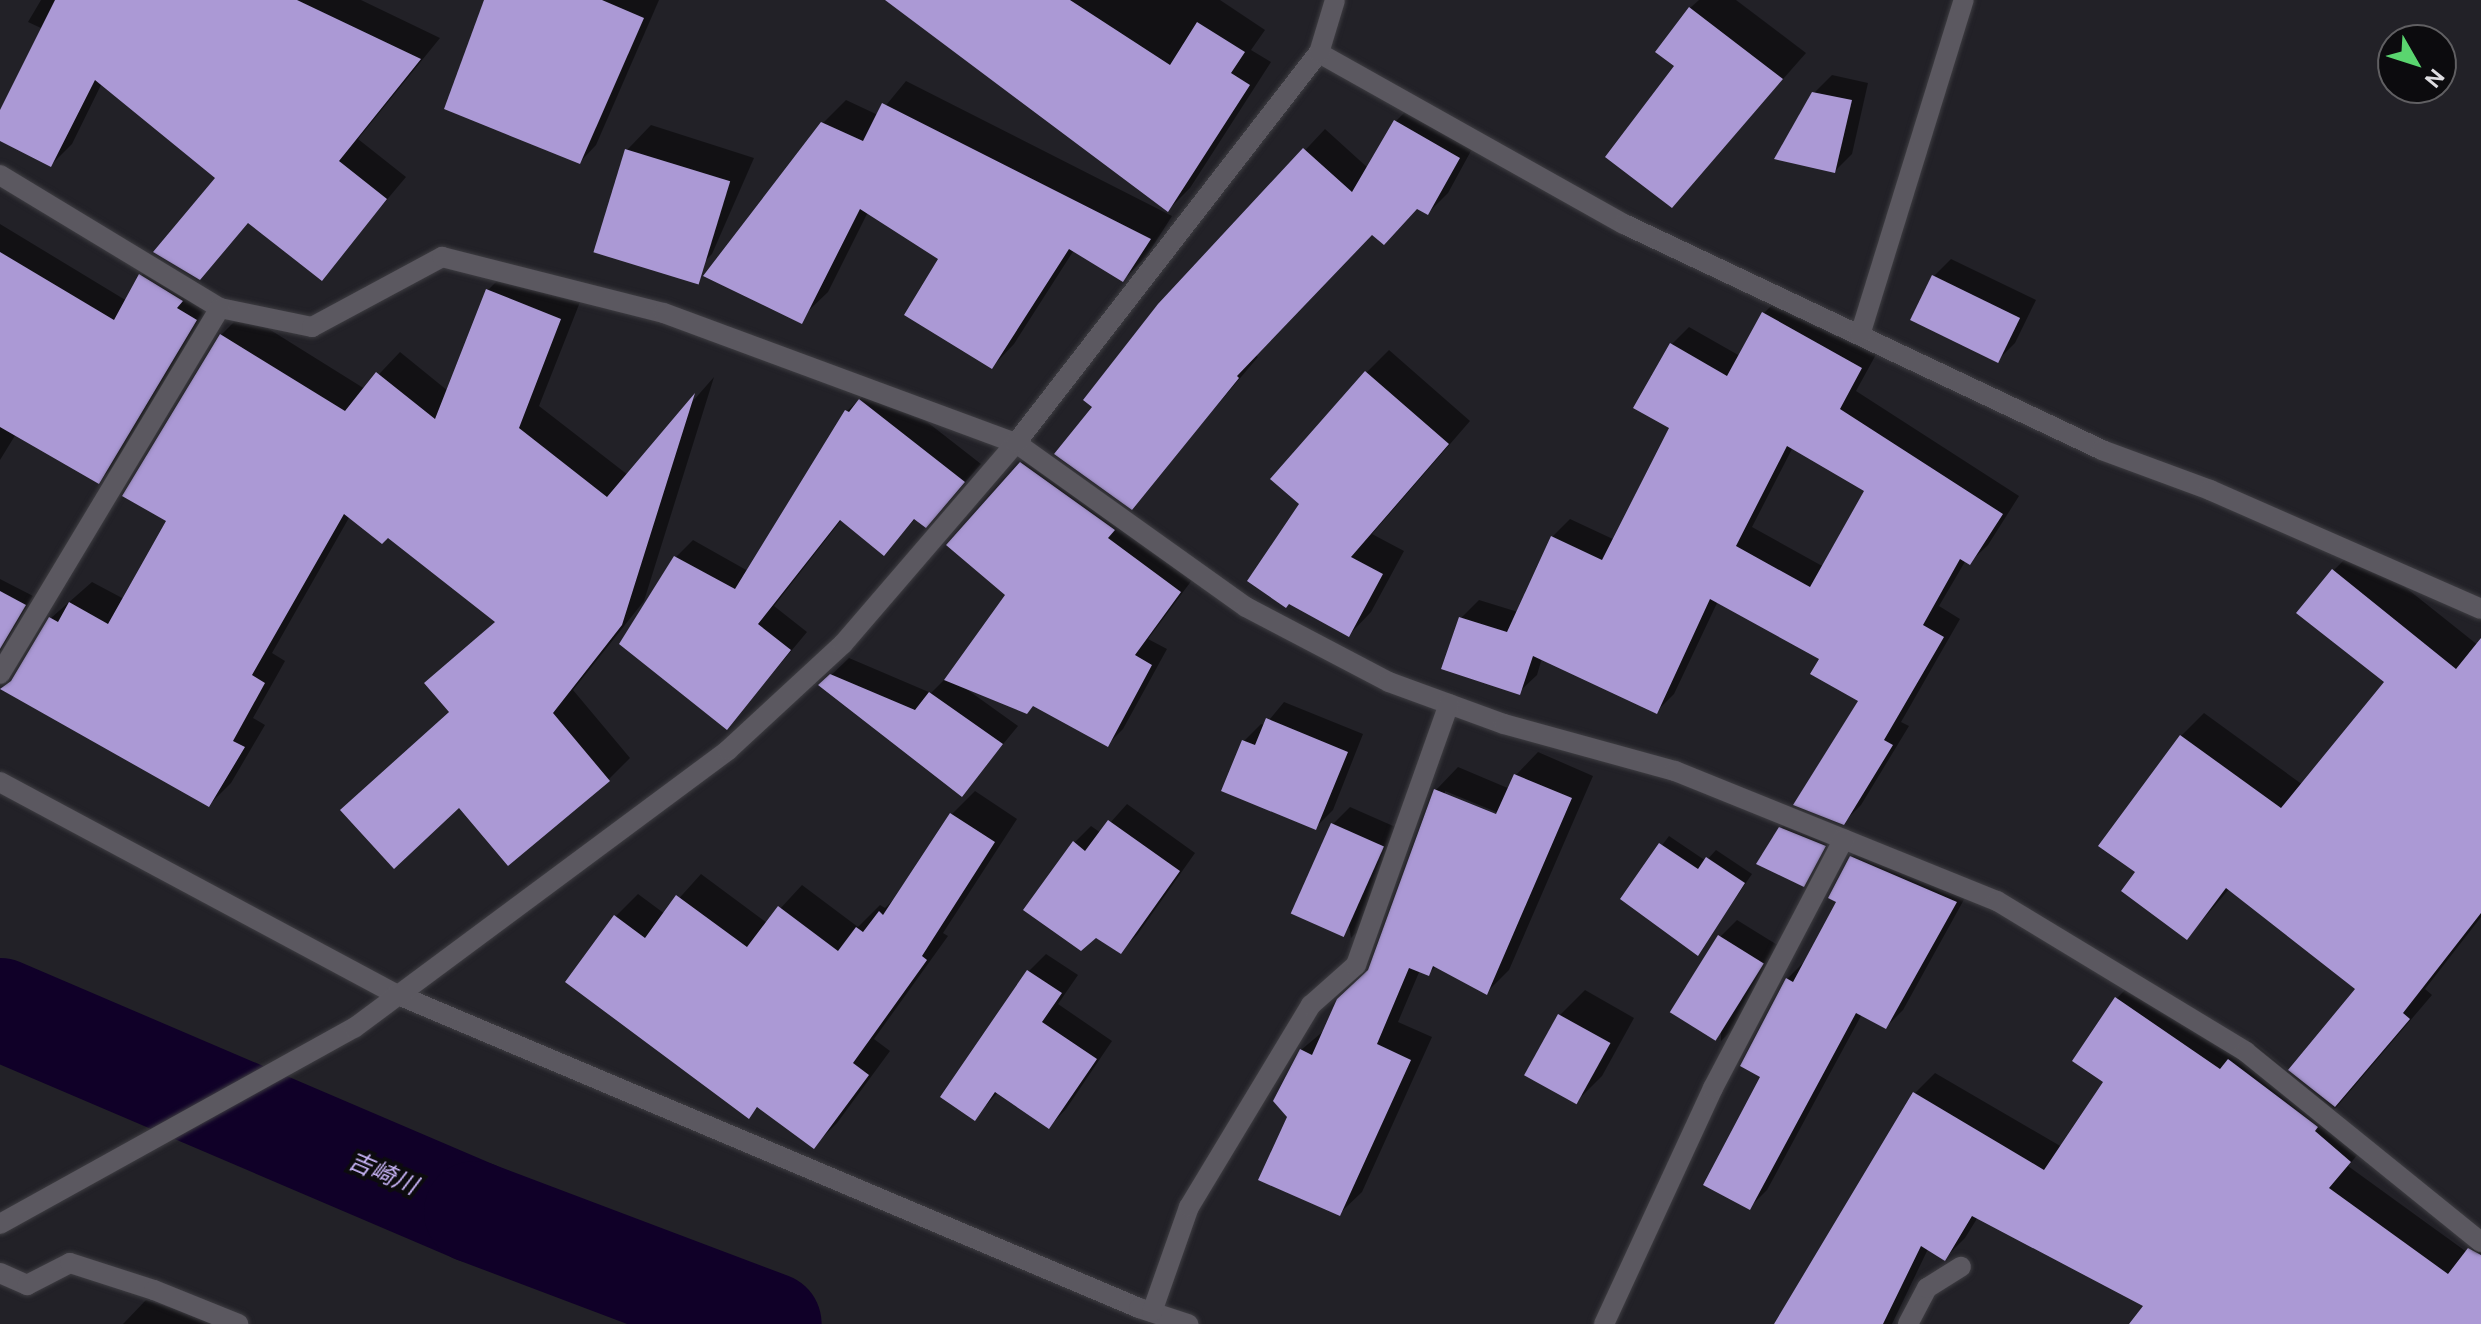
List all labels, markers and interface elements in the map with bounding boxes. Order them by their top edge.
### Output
north arrow [2377,24,2457,104]
text: N [2418,63,2451,94]
water label: 吉崎川 [344,1146,422,1200]

